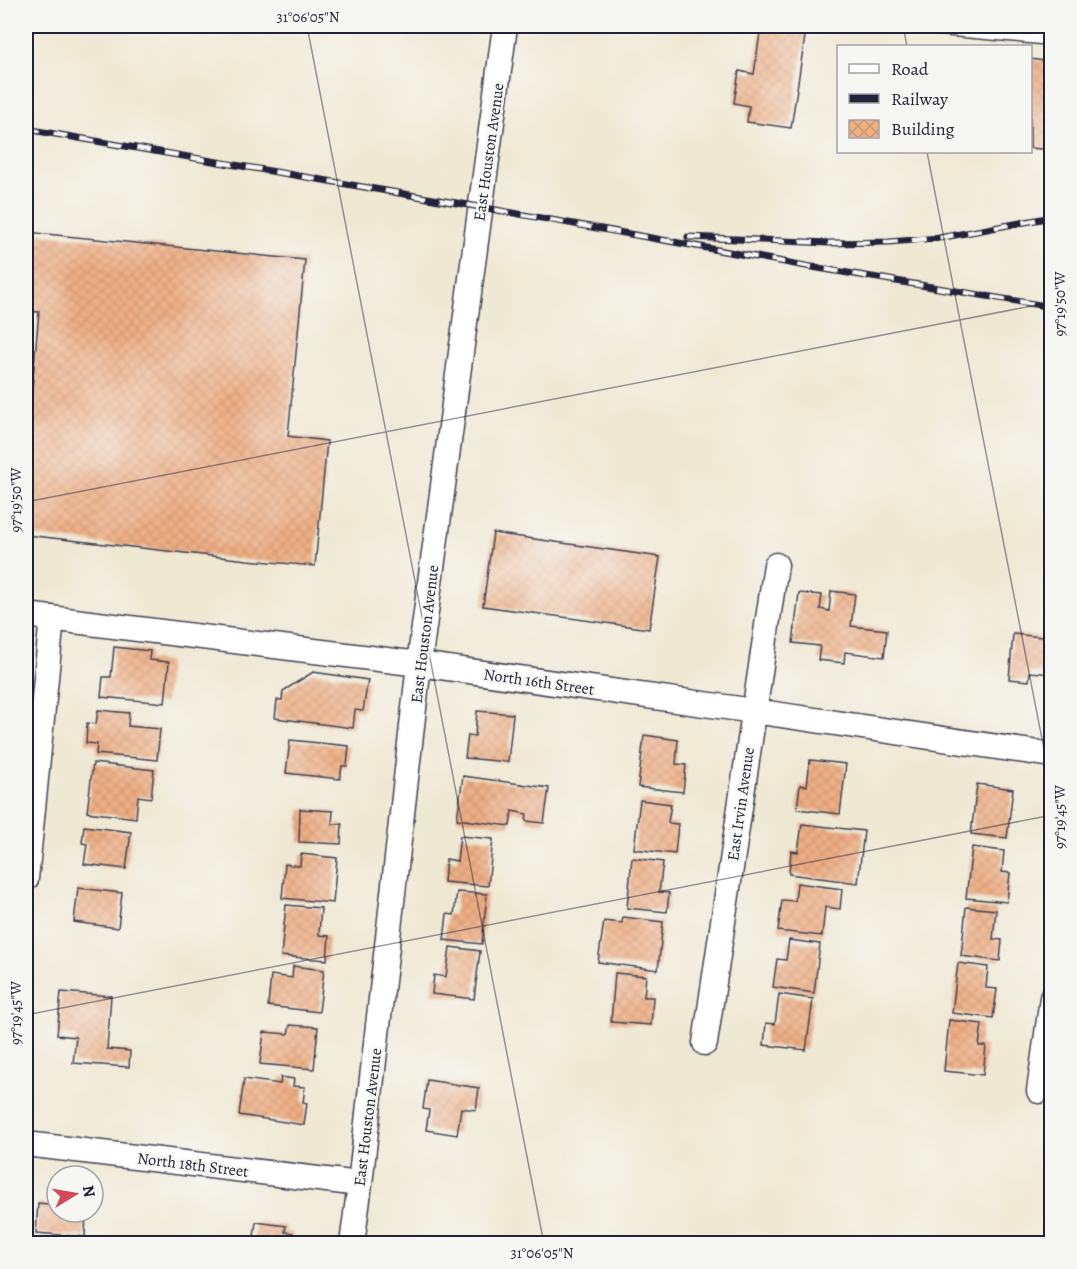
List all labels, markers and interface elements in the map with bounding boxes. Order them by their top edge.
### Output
text: 31°06'05"N [276,7,340,27]
legend [837,45,1032,153]
text: Road [891,57,929,81]
street label: East Houston Avenue [468,82,510,223]
text: Railway [891,87,949,111]
text: Building [891,117,955,141]
text: 97°19'50"W [1050,271,1070,337]
text: 97°19'50"W [6,467,26,533]
street label: East Houston Avenue [406,564,444,704]
street label: North 16th Street [482,663,596,701]
street label: East Irvin Avenue [722,746,760,862]
text: 97°19'45"W [1050,785,1070,849]
text: 97°19'45"W [6,981,26,1045]
street label: East Houston Avenue [349,1047,387,1187]
street label: North 18th Street [136,1147,250,1183]
north arrow [45,1164,105,1224]
text: N [77,1184,101,1199]
text: 31°06'05"N [510,1243,574,1263]

